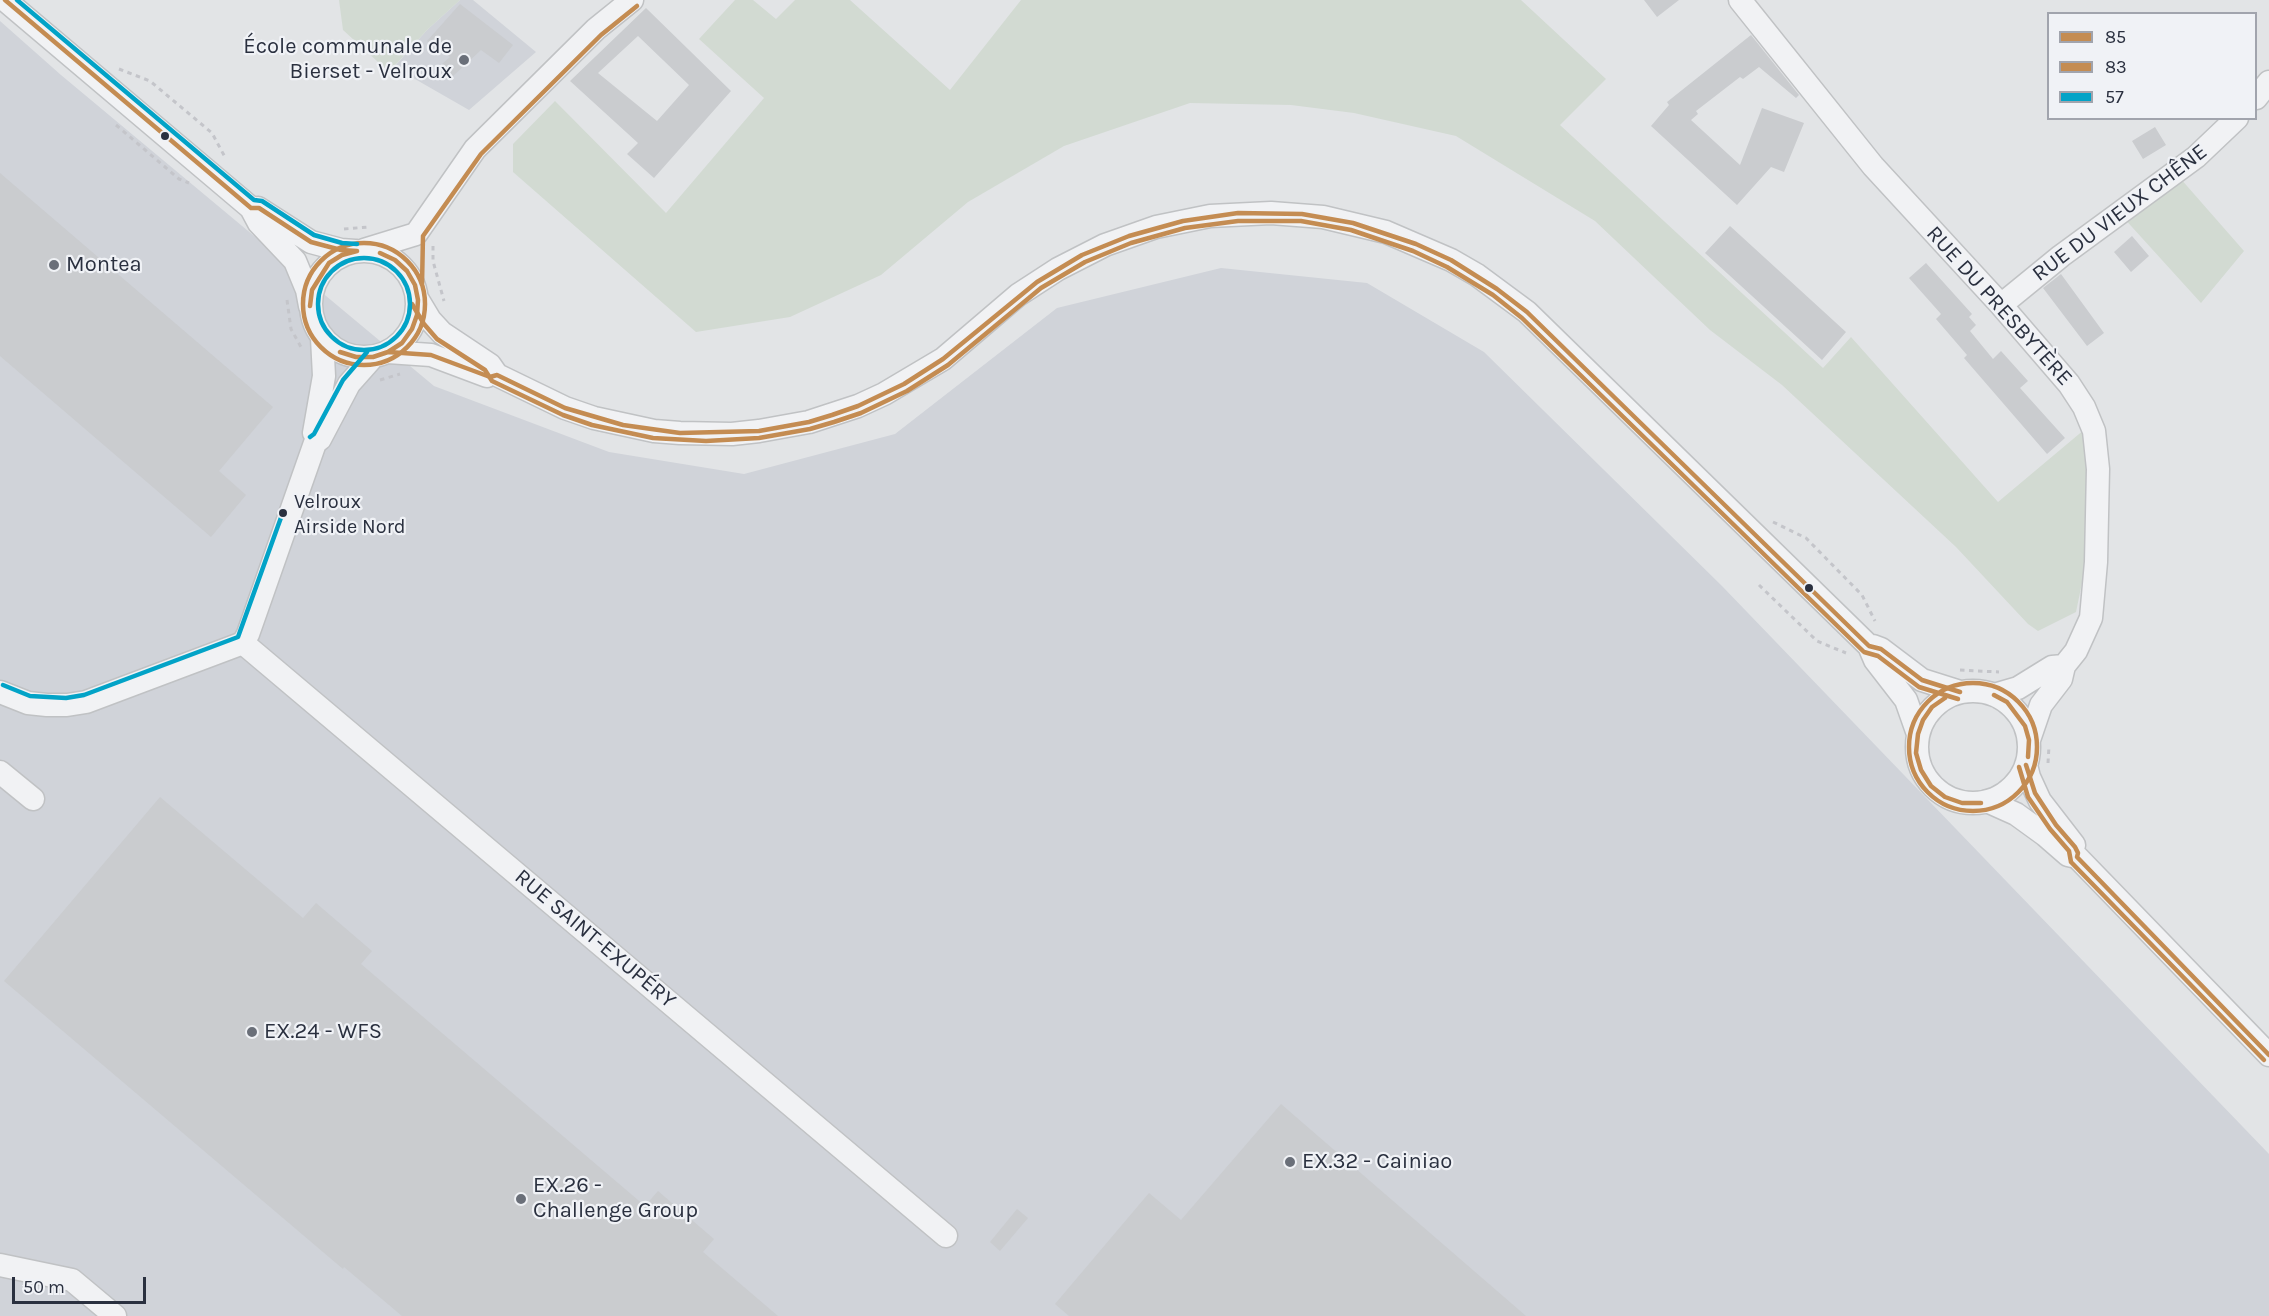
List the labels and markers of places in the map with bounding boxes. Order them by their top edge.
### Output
place label: École communale de Bierset - Velroux [243,34,452,86]
marker: École communale de Bierset - Velroux [457,53,471,67]
unlabelled marker [159,130,171,142]
place label: Montea [66,252,142,278]
marker: Montea [47,258,61,272]
place label: Velroux Airside Nord [294,490,406,537]
marker: Velroux Airside Nord [277,507,289,519]
unlabelled marker [1803,582,1815,594]
place label: EX.24 - WFS [264,1019,382,1045]
marker: EX.24 - WFS [245,1025,259,1039]
place label: EX.32 - Cainiao [1302,1149,1452,1175]
marker: EX.32 - Cainiao [1283,1155,1297,1169]
place label: EX.26 - Challenge Group [533,1173,698,1224]
marker: EX.26 - Challenge Group [514,1192,528,1206]

